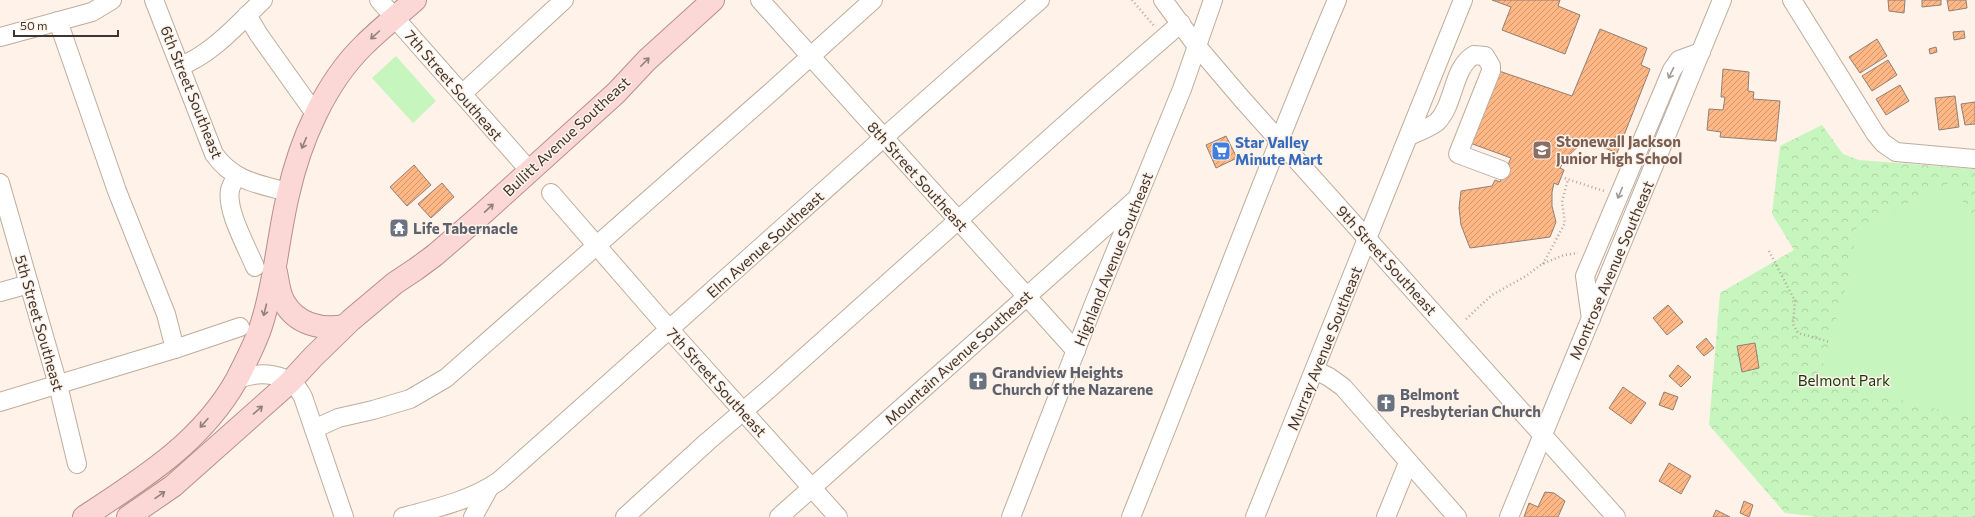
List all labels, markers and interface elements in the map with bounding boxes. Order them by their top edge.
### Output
scale bar [14,12,118,38]
text: 50 m [20,18,48,32]
street label: 6th Street Southeast [157,23,227,161]
street label: 7th Street Southeast [401,26,507,144]
one-way arrow [370,31,380,40]
one-way arrow [640,57,650,67]
one-way arrow [1667,67,1674,79]
street label: Bullitt Avenue Southeast [499,72,633,200]
street label: 8th Street Southeast [864,117,972,235]
place label: Stonewall Jackson Junior High School [1556,132,1682,167]
place label: Star Valley Minute Mart [1235,133,1323,168]
one-way arrow [300,136,308,148]
school or university icon: Stonewall Jackson Junior High School [1531,139,1553,161]
supermarket icon: Star Valley Minute Mart [1210,140,1232,162]
street label: Highland Avenue Southeast [1070,169,1156,349]
street label: Montrose Avenue Southeast [1565,178,1657,362]
one-way arrow [1616,186,1624,198]
street label: Elm Avenue Southeast [703,187,827,301]
street label: 9th Street Southeast [1333,201,1441,319]
one-way arrow [484,203,494,213]
temple icon: Life Tabernacle [388,217,410,239]
place label: Life Tabernacle [413,219,518,237]
street label: 5th Street Southeast [12,253,68,393]
street label: Murray Avenue Southeast [1283,263,1365,433]
street label: Mountain Avenue Southeast [881,286,1035,428]
one-way arrow [261,303,269,316]
street label: 7th Street Southeast [663,324,771,440]
place label: Grandview Heights Church of the Nazarene [992,363,1153,398]
church icon: Grandview Heights Church of the Nazarene [967,370,989,392]
park label: Belmont Park [1798,371,1890,389]
place label: Belmont Presbyterian Church [1400,385,1541,420]
church icon: Belmont Presbyterian Church [1375,392,1397,414]
one-way arrow [253,406,263,415]
one-way arrow [200,418,209,428]
one-way arrow [154,491,165,499]

